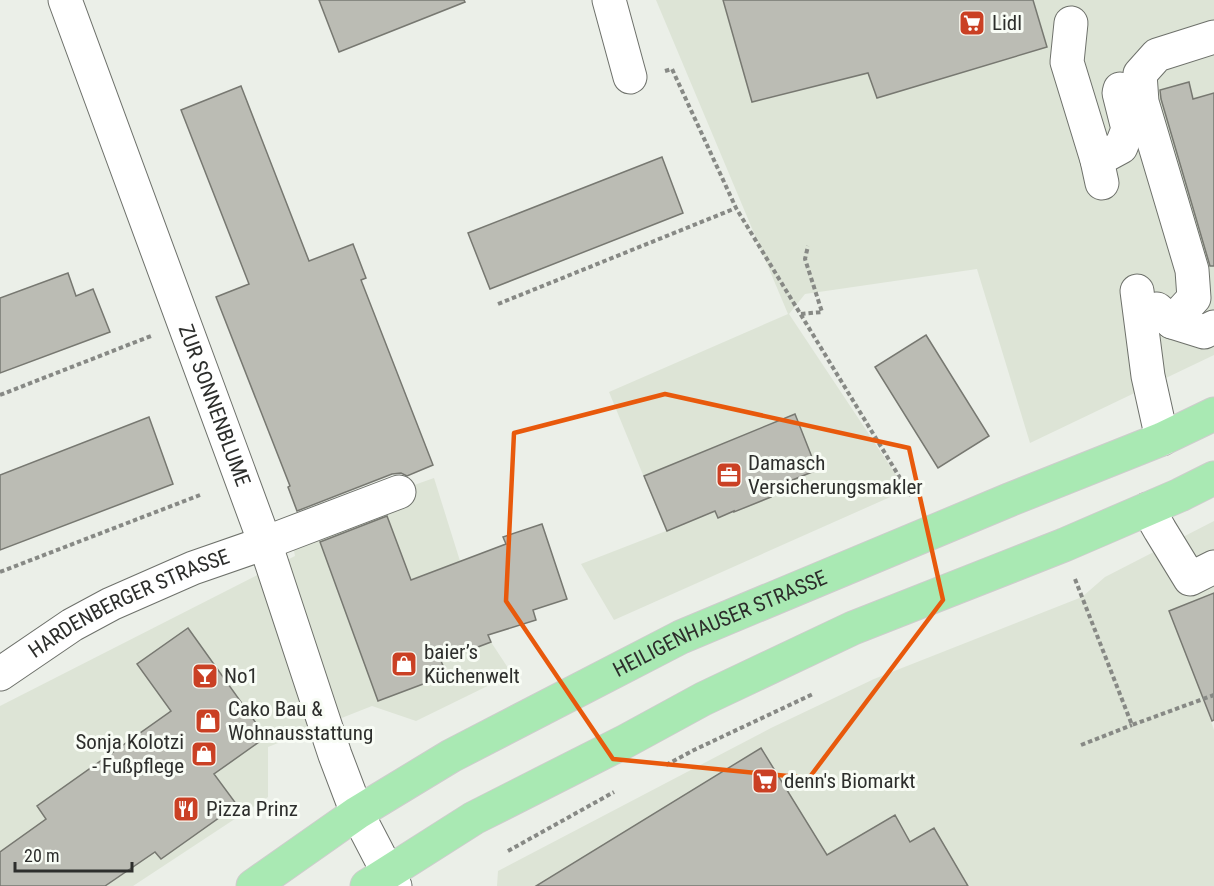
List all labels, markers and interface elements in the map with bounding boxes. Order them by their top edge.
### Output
supermarket icon: Lidl [957,8,987,38]
place label: Lidl [992,11,1022,35]
street label: ZUR SONNENBLUME [174,321,255,490]
place label: Damasch Versicherungsmakler [748,451,923,499]
office icon: Damasch Versicherungsmakler [714,460,744,490]
street label: HARDENBERGER STRASSE [24,544,233,663]
street label: HEILIGENHAUSER STRASSE [609,565,830,682]
place label: baier’s Küchenwelt [424,640,520,688]
shop icon: baier’s Küchenwelt [389,649,419,679]
bar icon: No1 [190,661,220,691]
place label: No1 [224,664,258,688]
place label: Cako Bau & Wohnausstattung [228,697,373,745]
shop icon: Cako Bau & Wohnausstattung [193,706,223,736]
place label: Sonja Kolotzi - Fußpflege [75,730,184,778]
shop icon: Sonja Kolotzi - Fußpflege [189,739,219,769]
supermarket icon: denn's Biomarkt [750,766,780,796]
place label: denn's Biomarkt [784,769,916,793]
restaurant icon: Pizza Prinz [171,794,201,824]
place label: Pizza Prinz [206,797,298,821]
scale bar [15,835,132,873]
text: 20 m [24,845,59,866]

